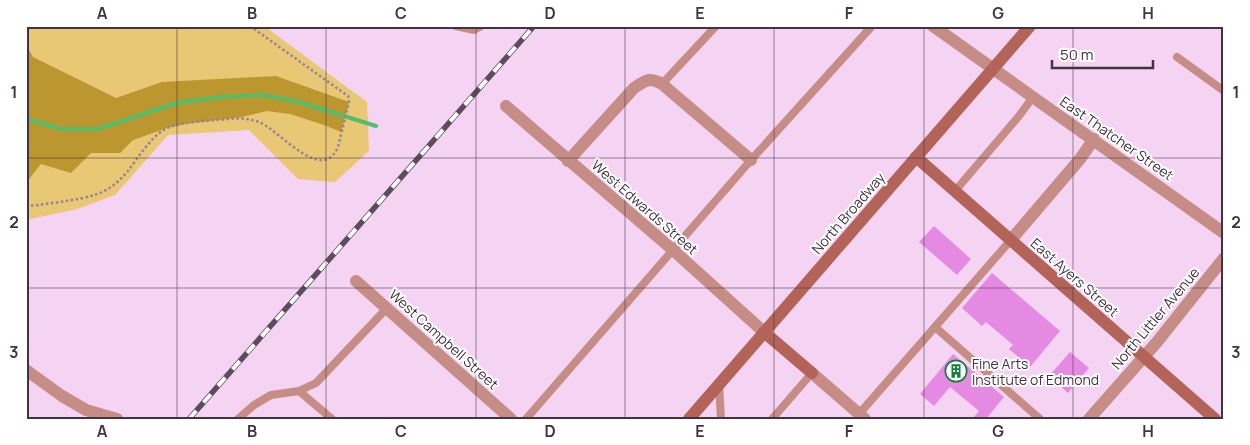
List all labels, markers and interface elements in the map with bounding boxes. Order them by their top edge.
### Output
text: A [97,2,108,24]
text: B [247,2,257,24]
text: C [395,2,407,24]
text: D [544,2,556,24]
text: E [695,2,705,24]
text: F [845,2,854,24]
text: G [992,2,1004,24]
text: H [1142,2,1154,24]
scale bar [1052,38,1154,70]
text: 50 m [1060,44,1094,65]
text: 1 [10,81,18,103]
text: 1 [1232,81,1240,103]
street label: East Thatcher Street [1056,92,1178,185]
street label: West Edwards Street [588,156,702,259]
street label: North Broadway [807,168,889,258]
text: 2 [9,211,19,233]
text: 2 [1231,211,1241,233]
street label: East Ayers Street [1027,233,1123,321]
street label: North Littler Avenue [1107,263,1203,373]
street label: West Campbell Street [385,285,503,394]
text: 3 [9,341,19,363]
text: 3 [1231,341,1241,363]
place label: Fine Arts Institute of Edmond [972,354,1099,389]
building icon: Fine Arts Institute of Edmond [944,359,968,383]
text: A [97,420,108,442]
text: B [247,420,257,442]
text: C [395,420,407,442]
text: D [544,420,556,442]
text: E [695,420,705,442]
text: F [845,420,854,442]
text: G [992,420,1004,442]
text: H [1142,420,1154,442]

